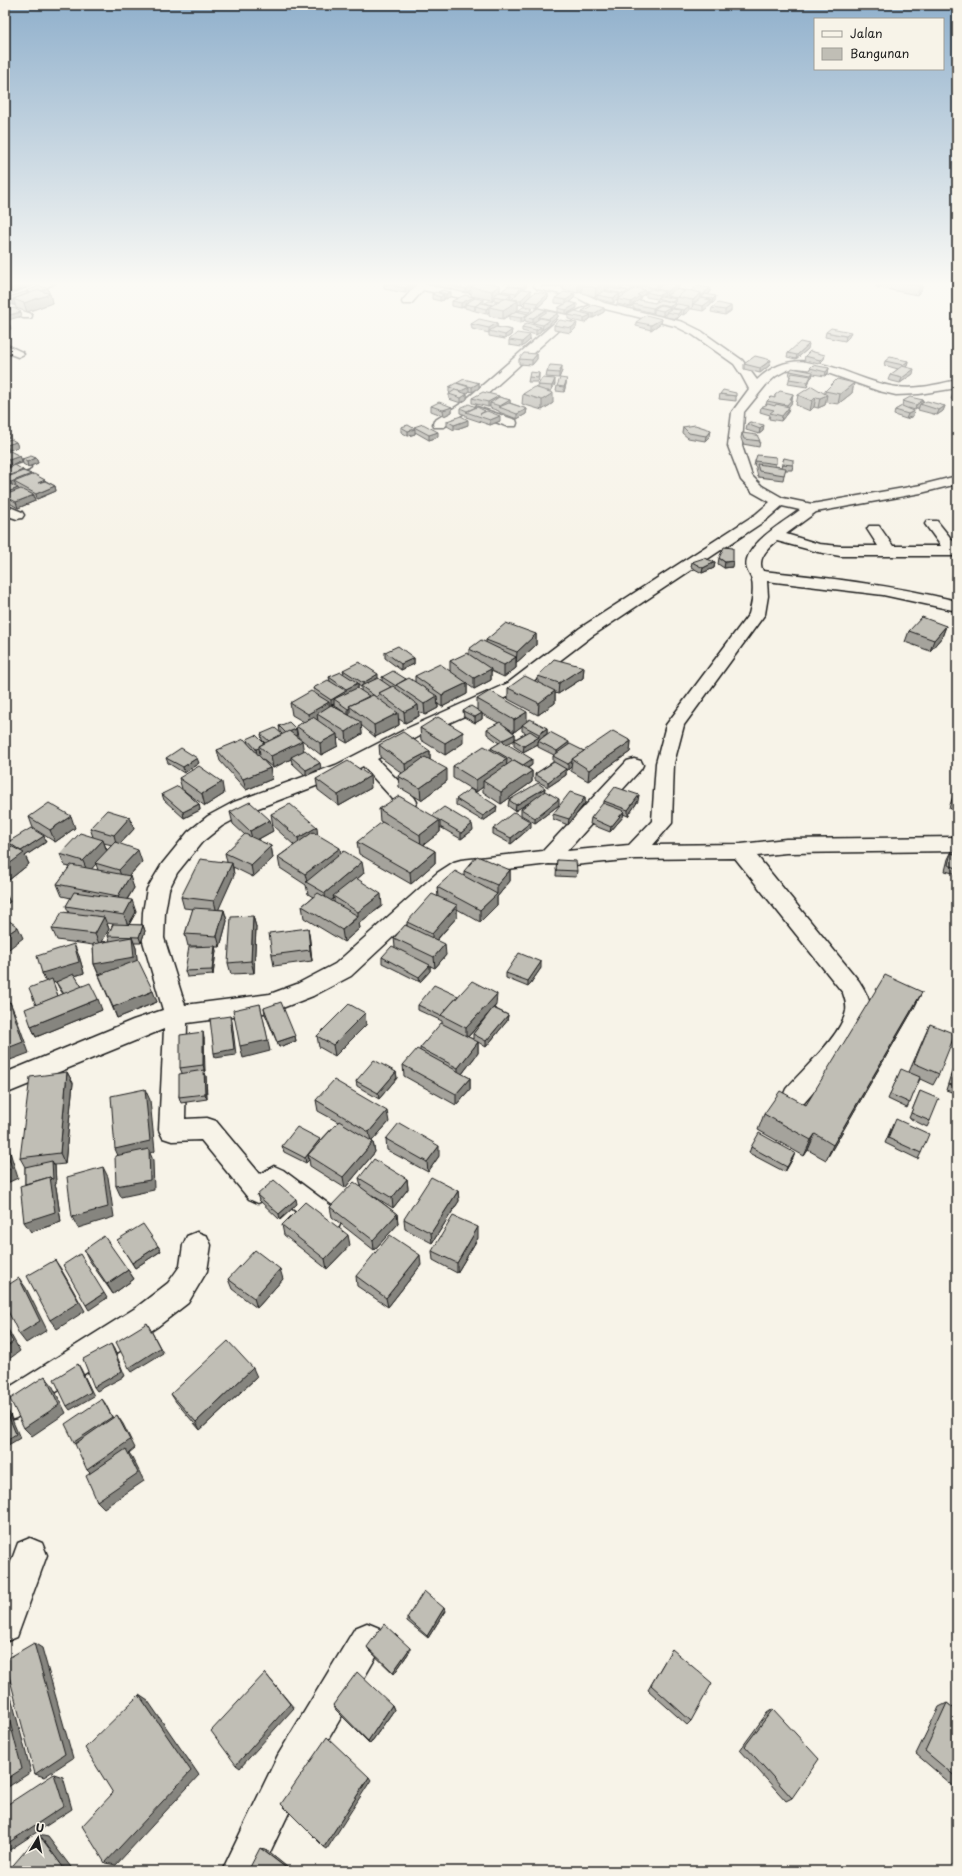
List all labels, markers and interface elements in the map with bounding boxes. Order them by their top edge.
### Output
legend [814,18,944,70]
text: Jalan [850,24,883,42]
text: Bangunan [850,44,909,62]
north arrow [18,1818,58,1858]
text: U [34,1819,45,1837]

